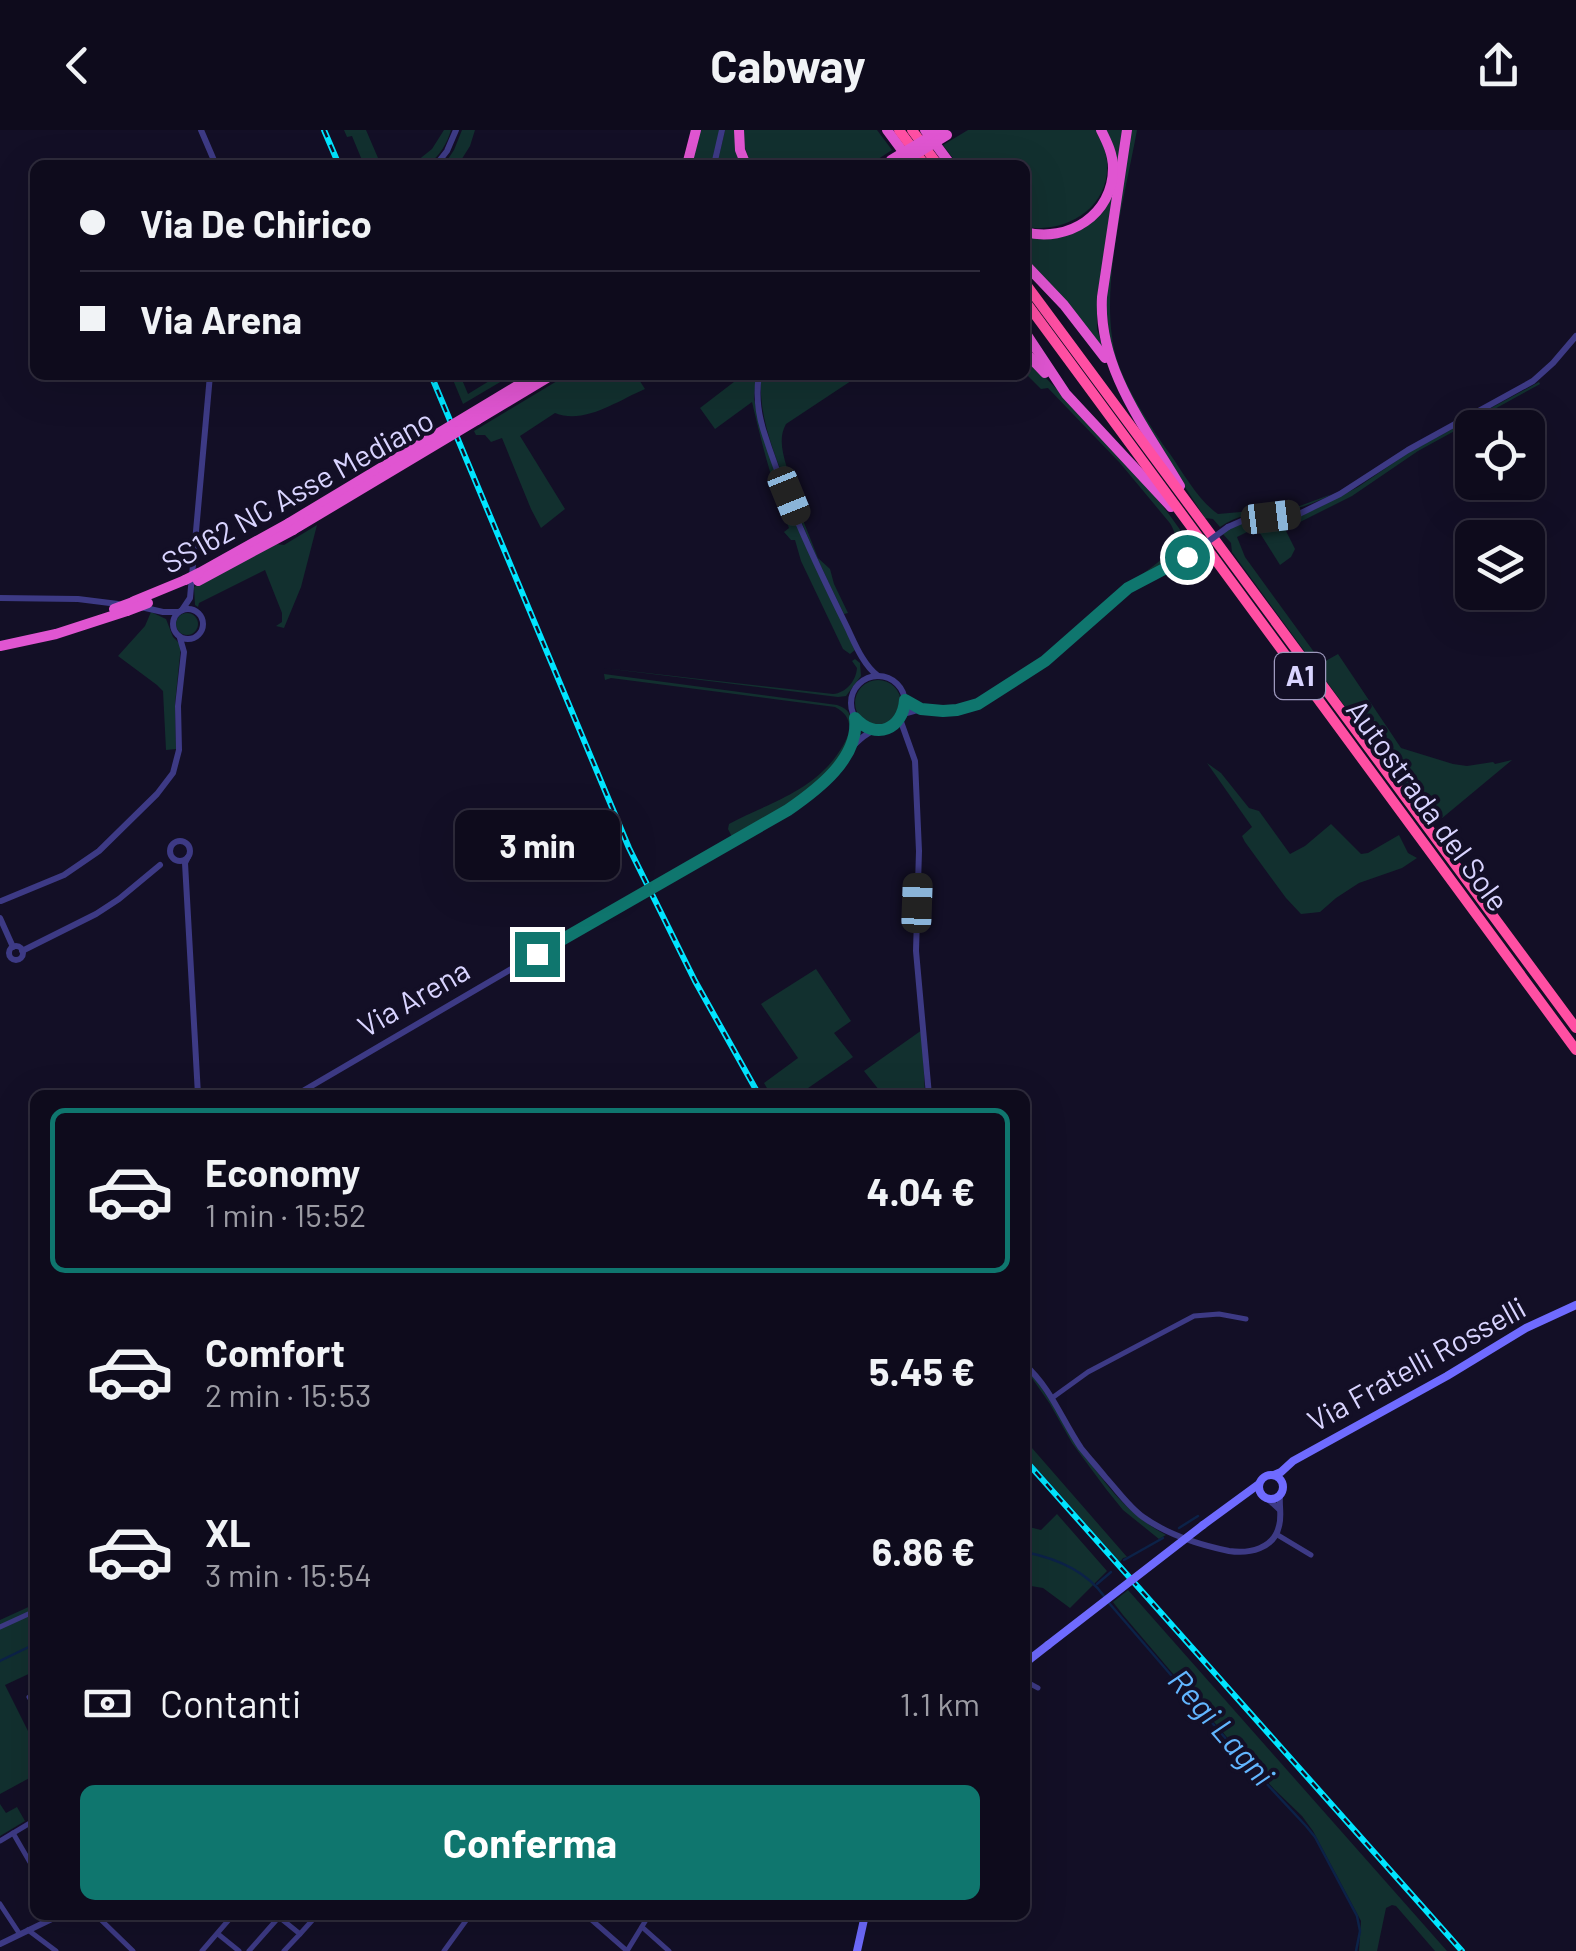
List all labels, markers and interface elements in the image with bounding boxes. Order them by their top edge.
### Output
icon: back [50,38,105,93]
text: Cabway [710,38,866,92]
icon: share [1471,38,1526,93]
text: Via De Chirico [140,200,372,246]
text: Via Arena [140,296,302,342]
street label: SS162 NC Asse Mediano [155,401,439,580]
map controls [1455,410,1545,610]
button: locate [1455,410,1545,500]
car [764,463,814,529]
car [1239,498,1303,536]
button: layers [1455,520,1545,610]
route start [1165,535,1210,580]
road number: A1 [1275,653,1325,699]
street label: Autostrada del Sole [1340,692,1517,917]
callout: 3 min [454,809,620,879]
text: 3 min [499,826,576,864]
car [901,872,933,934]
route end [515,932,560,977]
street label: Via Arena [351,951,475,1044]
icon: car [85,1146,175,1236]
text: Economy [205,1149,360,1195]
text: 4.04 € [866,1168,975,1214]
text: 1 min · 15:52 [205,1195,366,1233]
street label: Via Fratelli Rosselli [1301,1288,1531,1438]
icon: car [85,1326,175,1416]
text: Comfort [205,1329,345,1375]
text: 5.45 € [869,1348,975,1394]
text: 2 min · 15:53 [205,1375,371,1413]
icon: car [85,1506,175,1596]
text: XL [205,1509,251,1555]
text: 6.86 € [872,1528,975,1574]
text: 3 min · 15:54 [205,1555,372,1593]
water label: Regi Lagni [1162,1661,1283,1793]
icon: cash [80,1676,135,1731]
text: Contanti [160,1680,301,1726]
text: 1.1 km [900,1684,980,1722]
button: Conferma [80,1785,980,1900]

